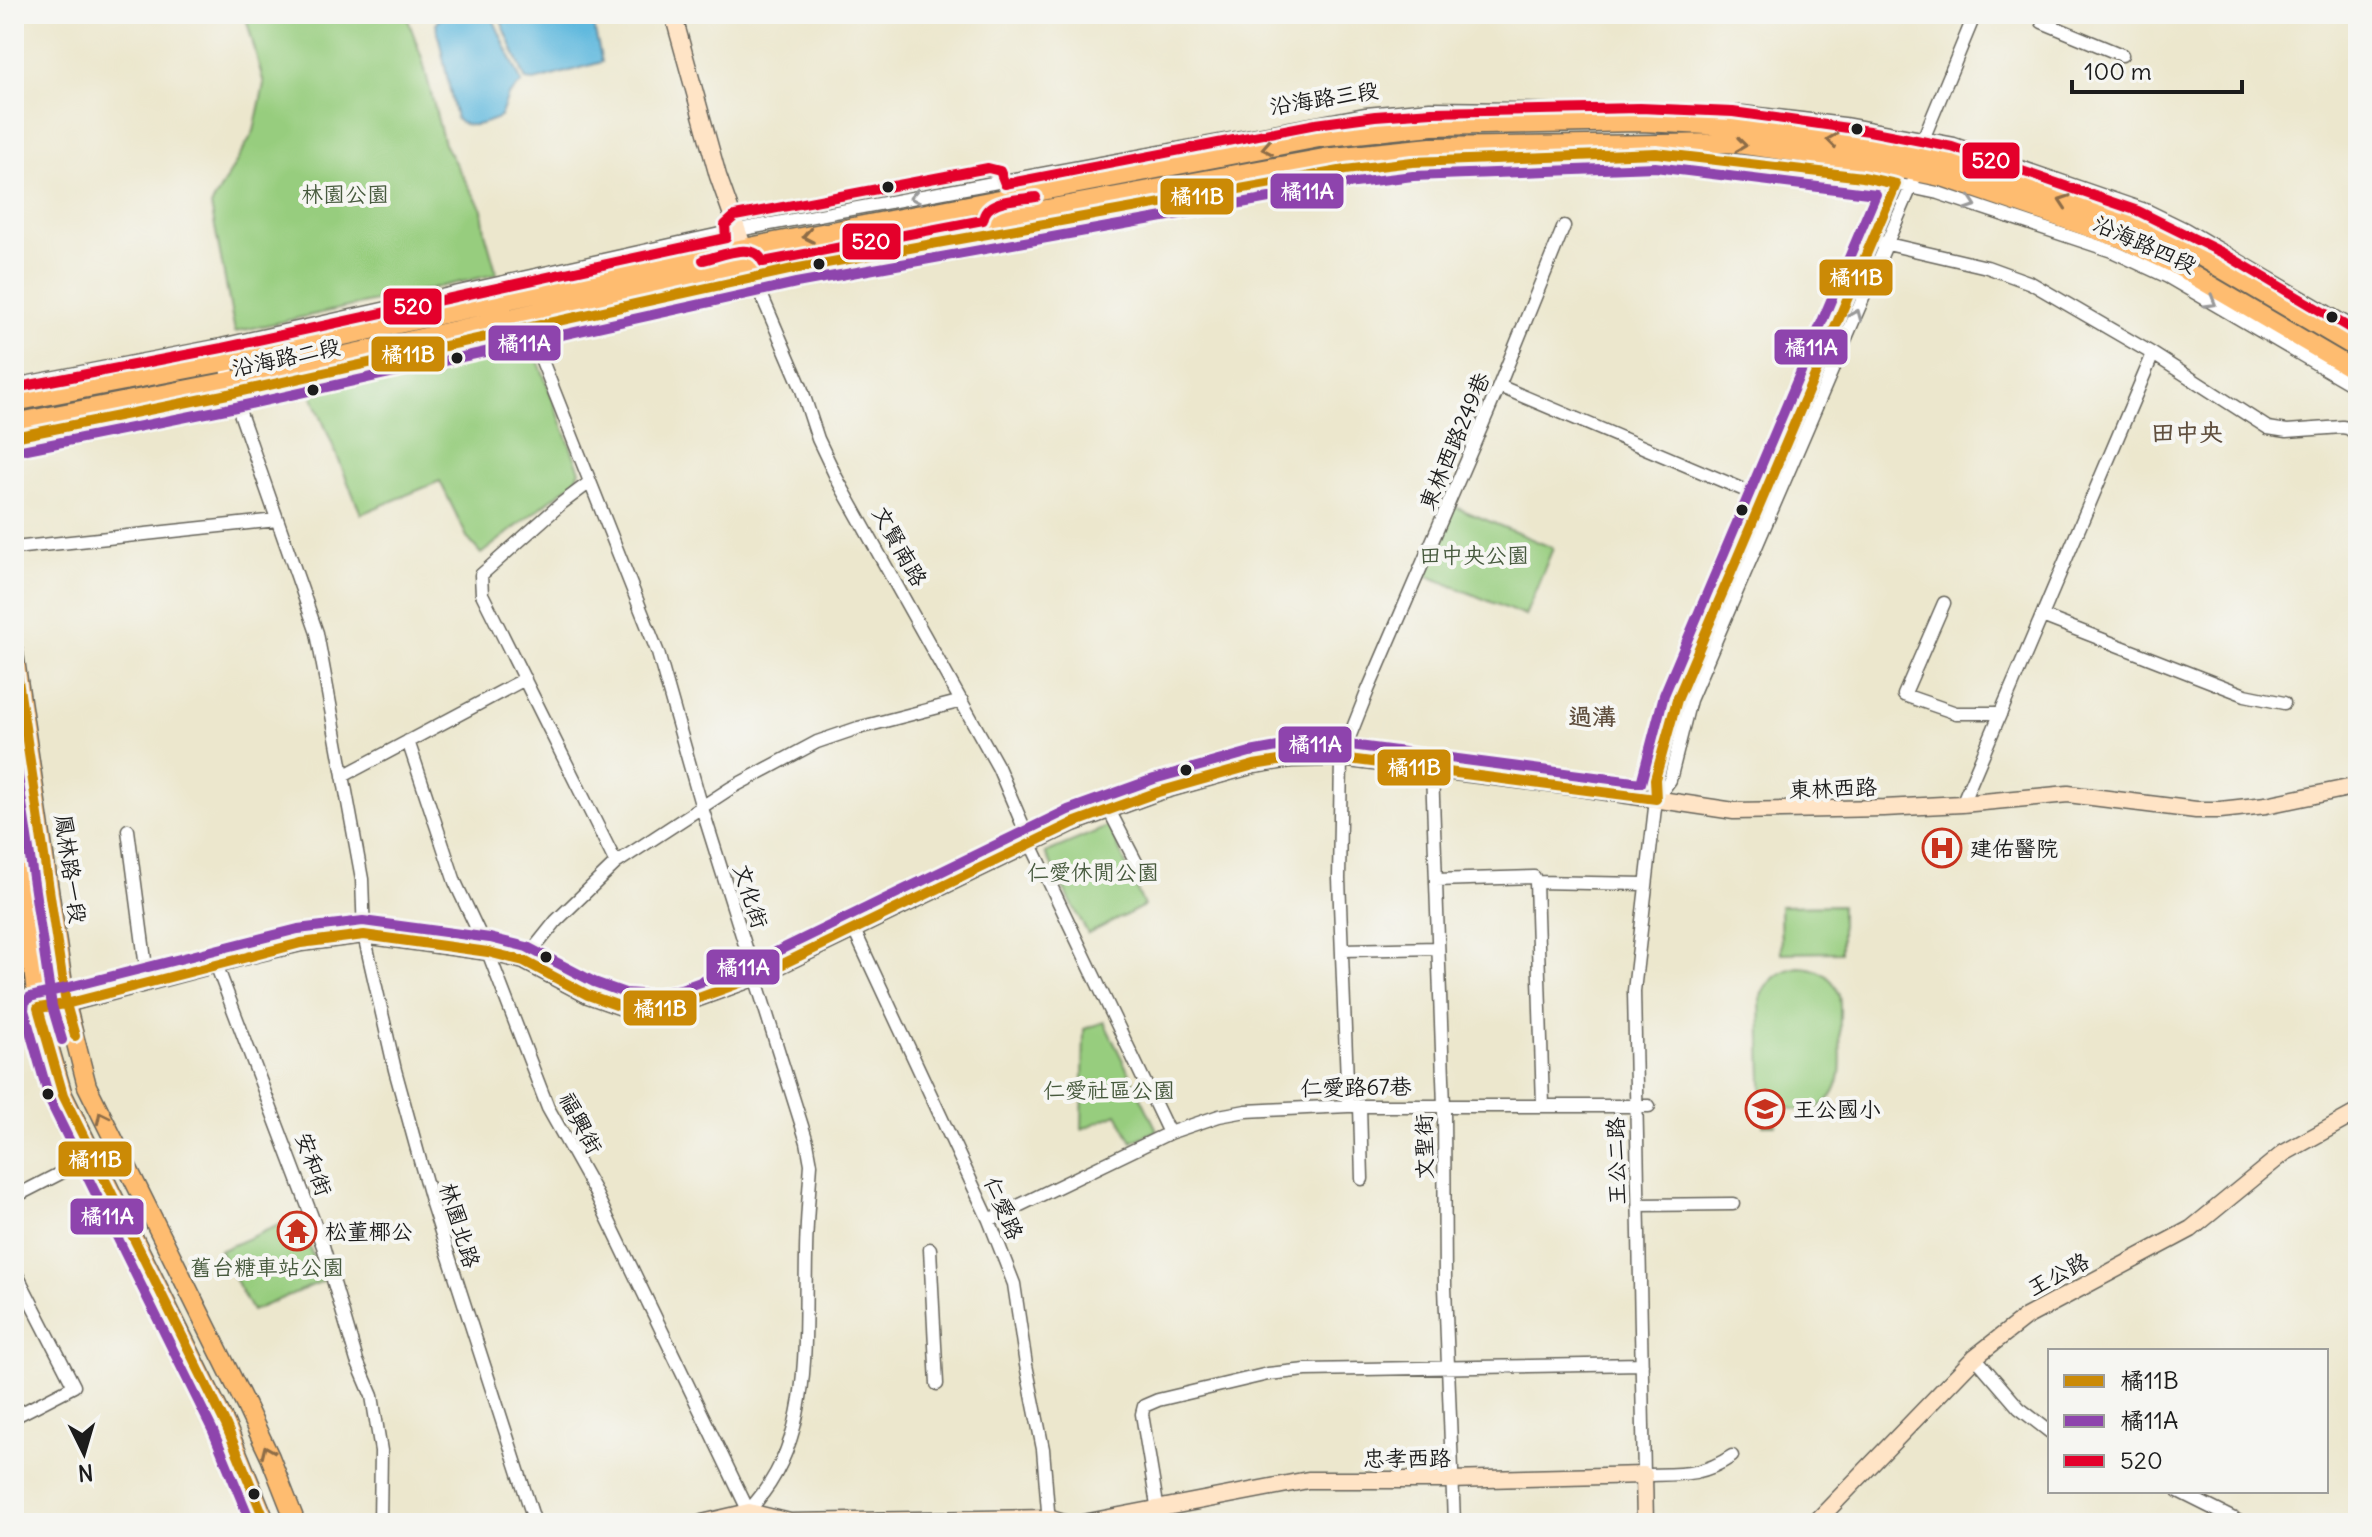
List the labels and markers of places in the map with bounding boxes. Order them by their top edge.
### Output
unlabelled marker [1849,121,1865,137]
unlabelled marker [880,179,896,195]
unlabelled marker [811,256,827,272]
unlabelled marker [2324,309,2340,325]
unlabelled marker [449,350,465,366]
unlabelled marker [305,382,321,398]
unlabelled marker [1734,502,1750,518]
unlabelled marker [1178,762,1194,778]
hospital icon: 建佑醫院 [1921,827,1963,869]
place label: 建佑醫院 [1970,834,2058,862]
unlabelled marker [538,949,554,965]
unlabelled marker [40,1086,56,1102]
school or university icon: 王公國小 [1744,1088,1786,1130]
place label: 王公國小 [1793,1095,1881,1123]
temple icon: 松董椰公 [276,1210,318,1252]
place label: 松董椰公 [325,1217,413,1245]
unlabelled marker [246,1486,262,1502]

